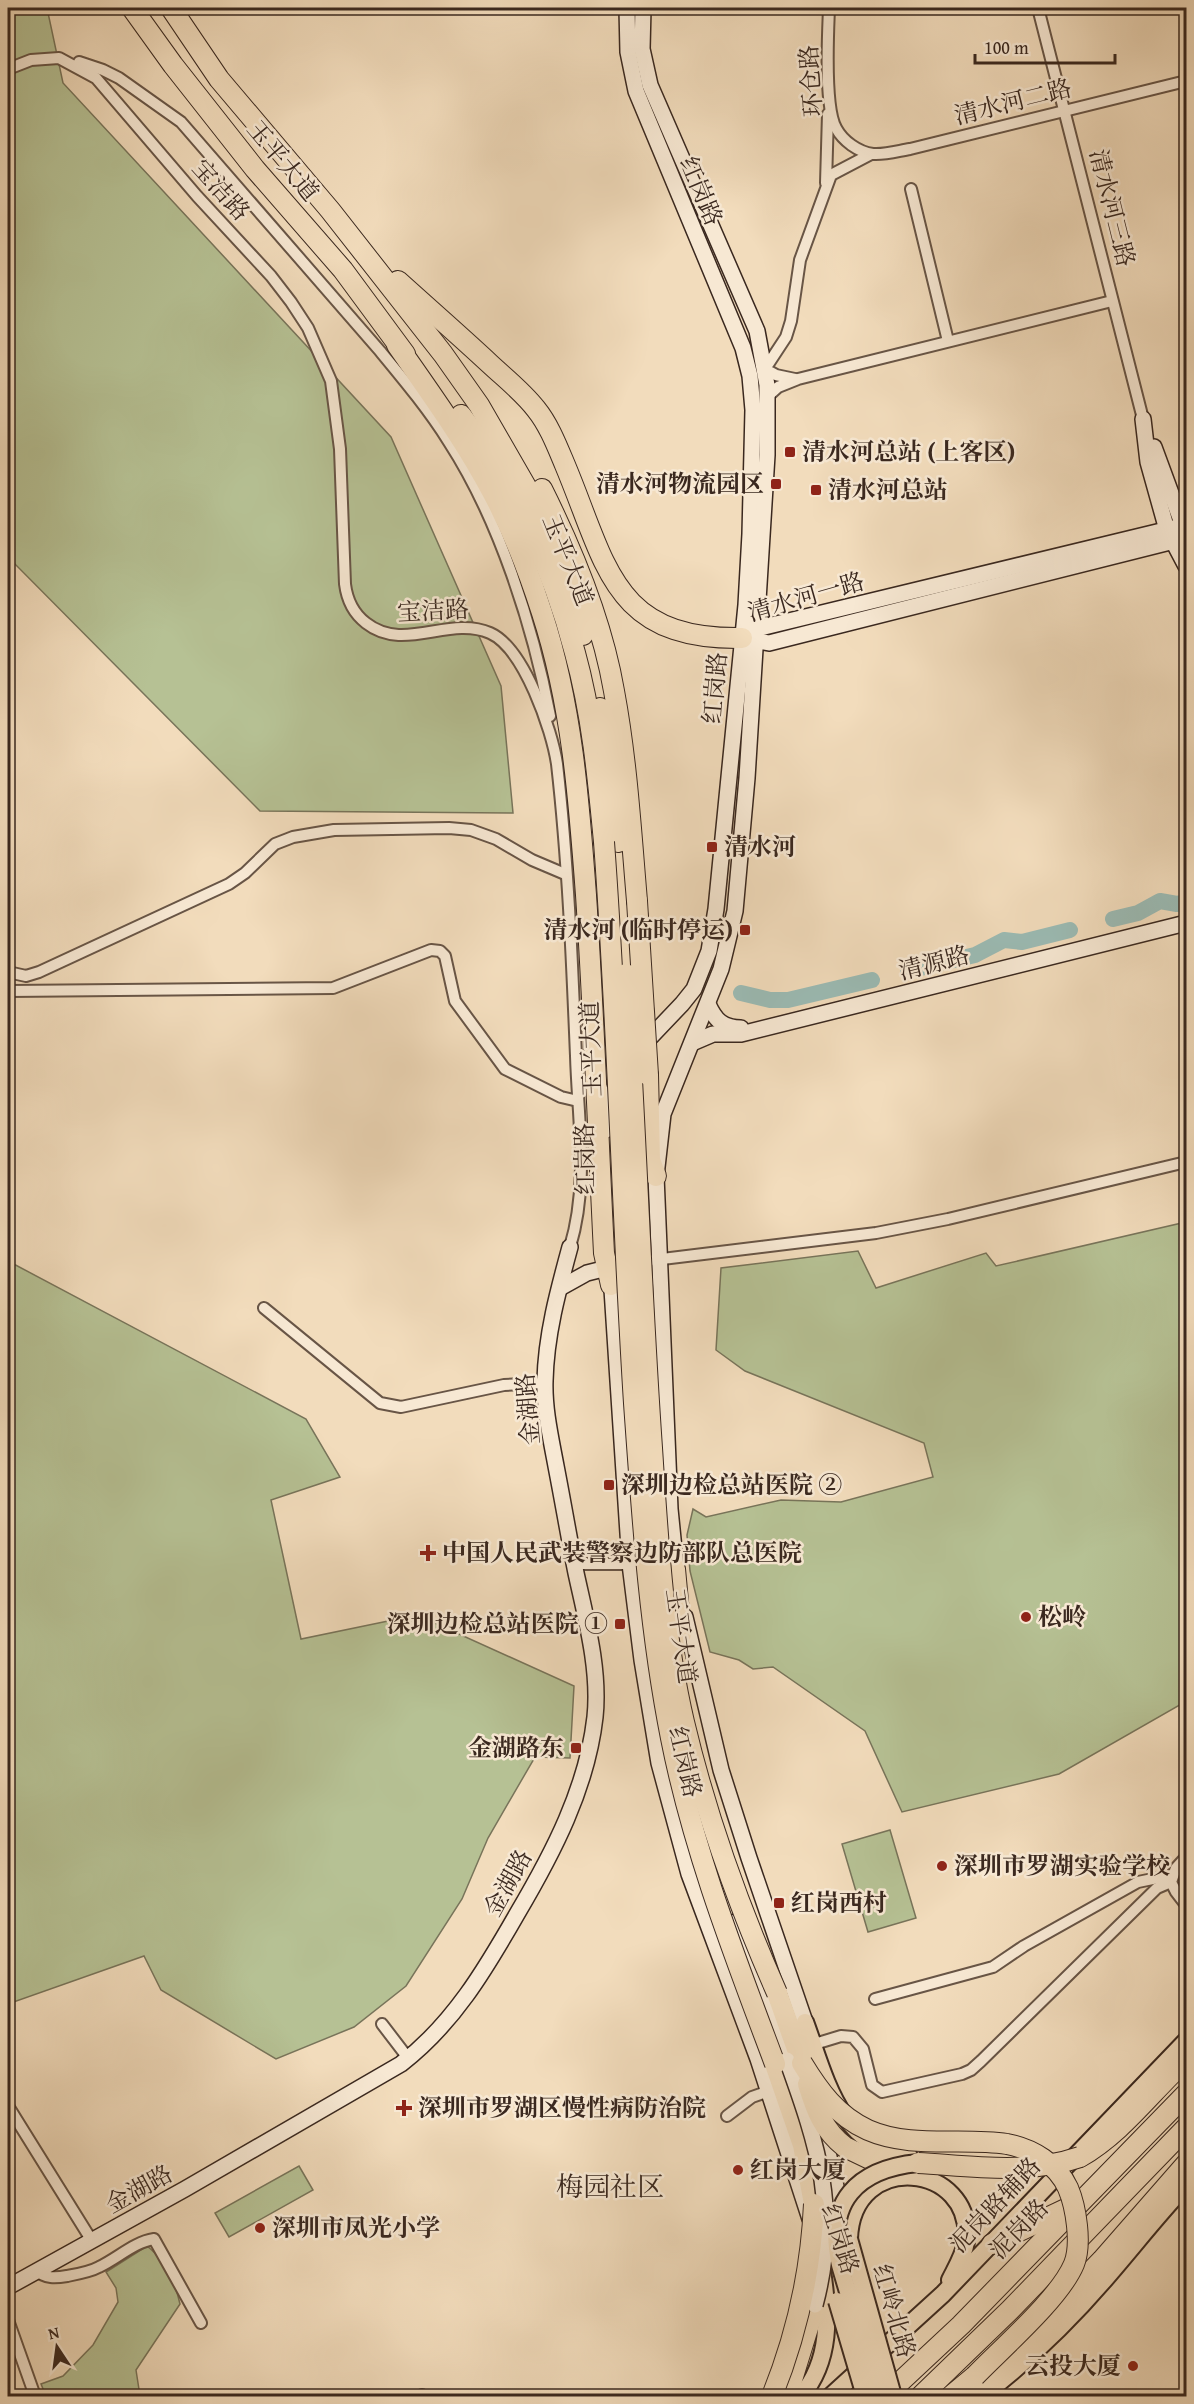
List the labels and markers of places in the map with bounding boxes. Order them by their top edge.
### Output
place label: 清水河总站 (上客区) [802,434,1015,469]
marker: 清水河总站 (上客区) [783,445,797,459]
place label: 清水河物流园区 [596,466,764,501]
place label: 清水河总站 [828,472,948,507]
marker: 清水河物流园区 [769,477,783,491]
marker: 清水河总站 [809,483,823,497]
place label: 清水河 [724,829,796,864]
marker: 清水河 [705,840,719,854]
place label: 清水河 (临时停运) [544,912,733,947]
marker: 清水河 (临时停运) [738,923,752,937]
place label: 深圳边检总站医院 ② [621,1467,842,1502]
marker: 深圳边检总站医院 ② [602,1478,616,1492]
place label: 中国人民武装警察边防部队总医院 [442,1535,802,1570]
marker: 中国人民武装警察边防部队总医院 [419,1544,437,1562]
place label: 松岭 [1038,1599,1086,1634]
place label: 深圳边检总站医院 ① [387,1606,608,1641]
marker: 松岭 [1019,1610,1033,1624]
marker: 深圳边检总站医院 ① [613,1617,627,1631]
place label: 金湖路东 [468,1730,564,1765]
marker: 金湖路东 [569,1741,583,1755]
place label: 深圳市罗湖实验学校 [954,1848,1170,1883]
marker: 深圳市罗湖实验学校 [935,1859,949,1873]
place label: 红岗西村 [791,1885,887,1920]
marker: 红岗西村 [772,1896,786,1910]
place label: 深圳市罗湖区慢性病防治院 [418,2090,706,2125]
marker: 深圳市罗湖区慢性病防治院 [395,2099,413,2117]
place label: 红岗大厦 [750,2152,846,2187]
marker: 红岗大厦 [731,2163,745,2177]
place label: 深圳市凤光小学 [272,2210,440,2245]
marker: 深圳市凤光小学 [253,2221,267,2235]
place label: 云投大厦 [1025,2348,1121,2383]
marker: 云投大厦 [1126,2359,1140,2373]

